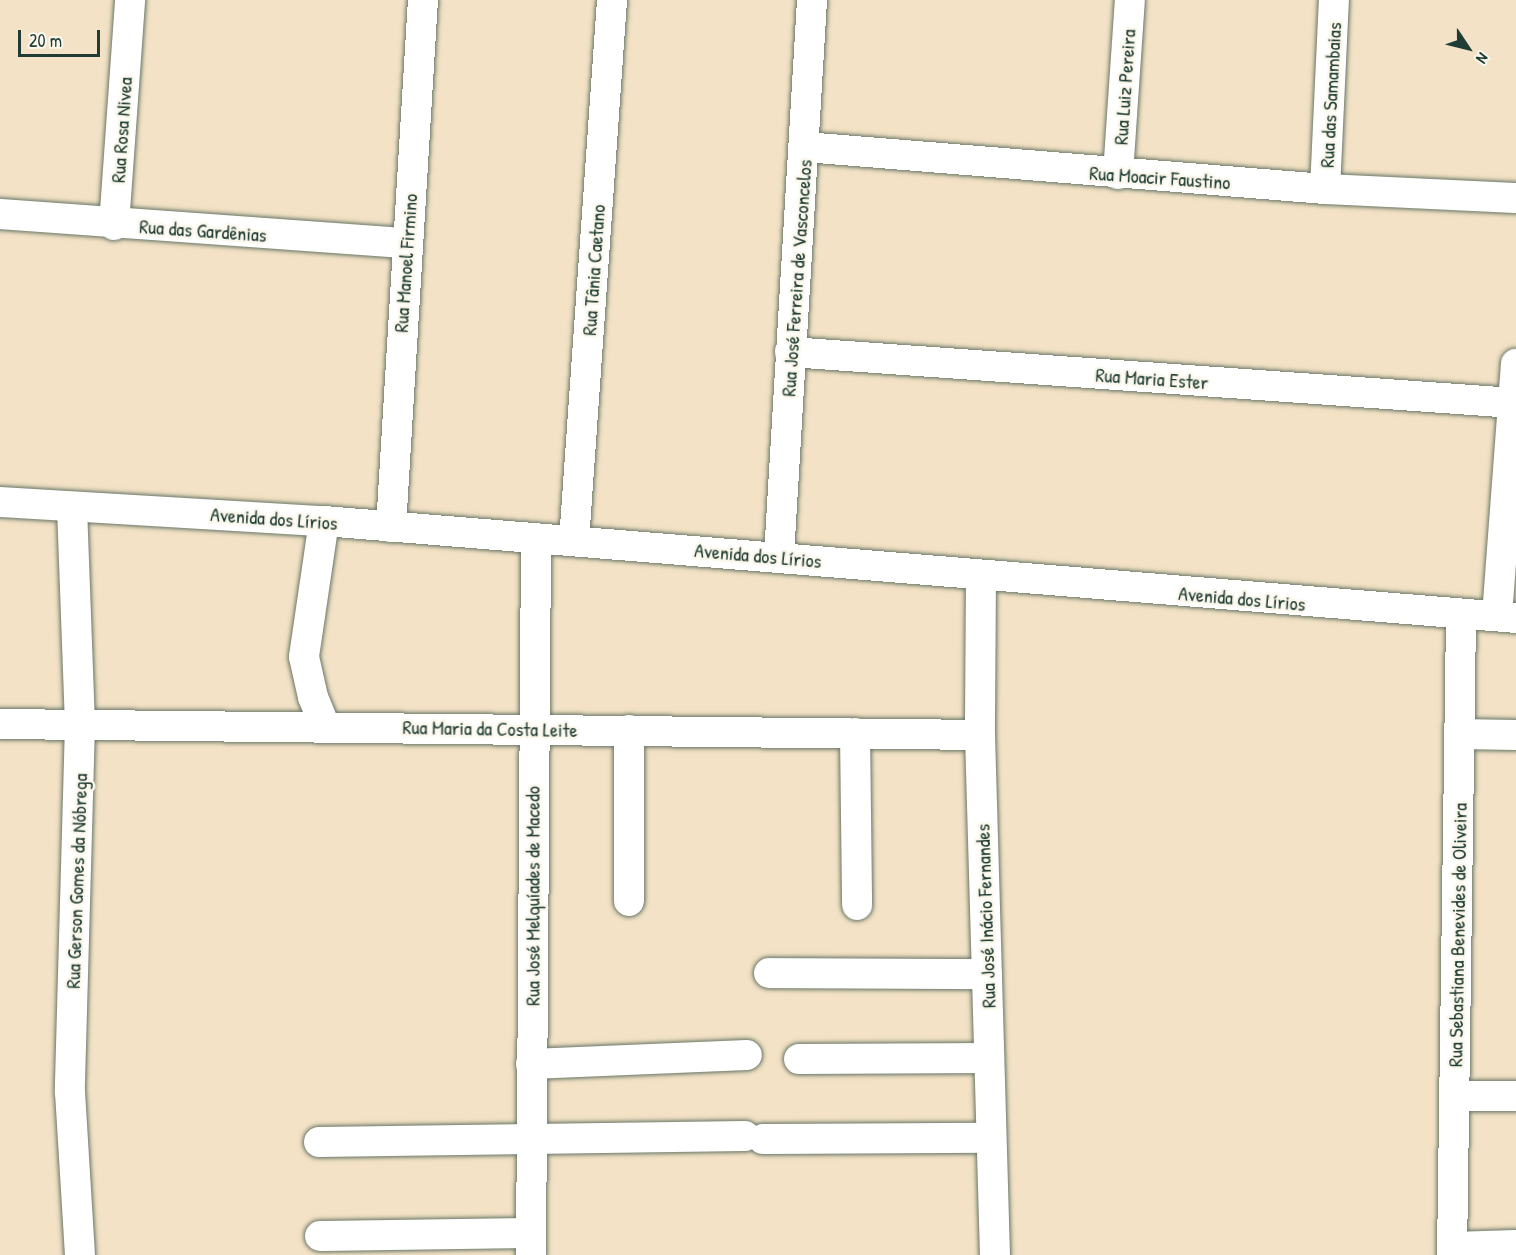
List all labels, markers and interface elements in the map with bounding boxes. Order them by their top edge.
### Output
scale bar [21,18,104,56]
north arrow [1438,18,1498,78]
street label: Rua das Samambaias [1314,22,1346,168]
text: 20 m [29,28,62,53]
street label: Rua Luiz Pereira [1108,28,1140,146]
text: N [1471,49,1494,68]
street label: Rua Rosa Nivea [105,76,137,184]
street label: Rua José Ferreira de Vasconcelos [776,159,816,397]
street label: Rua Moacir Faustino [1089,160,1231,194]
street label: Rua Manoel Firmino [388,193,422,333]
street label: Rua Tânia Caetano [576,204,610,336]
street label: Rua das Gardênias [139,214,267,246]
street label: Rua Maria Ester [1095,362,1209,394]
street label: Avenida dos Lírios [210,502,338,534]
street label: Avenida dos Lírios [693,537,823,573]
street label: Avenida dos Lírios [1177,580,1307,616]
street label: Rua Maria da Costa Leite [402,714,578,742]
street label: Rua Gerson Gomes da Nóbrega [60,773,92,989]
street label: Rua José Melquíades de Macedo [520,786,544,1006]
street label: Rua Sebastiana Benevides de Oliveira [1443,803,1471,1067]
street label: Rua José Inácio Fernandes [970,824,1000,1008]

